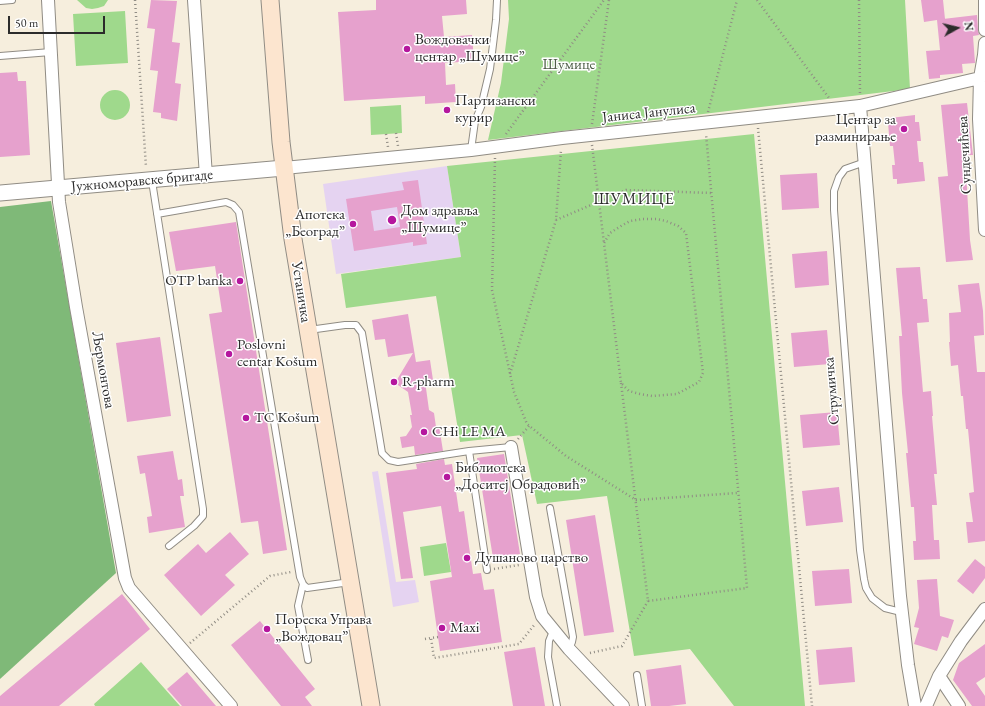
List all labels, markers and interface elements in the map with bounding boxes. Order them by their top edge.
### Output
scale bar [10,8,107,34]
north arrow [937,8,977,48]
text: 50 m [15,15,38,31]
text: N [961,21,976,32]
place label: Вождовачки центар „Шумице” [415,31,525,66]
marker: Вождовачки центар „Шумице” [402,44,412,54]
park label: Шумице [543,56,595,74]
place label: Партизански курир [455,92,536,127]
street label: Јаниса Јанулиса [601,99,697,127]
marker: Партизански курир [442,105,452,115]
place label: Центар за разминирање [815,111,896,146]
street label: Сундечићева [954,115,976,195]
marker: Центар за разминирање [899,124,909,134]
street label: Јужноморавске бригаде [70,166,214,196]
district label: ШУМИЦЕ [593,190,675,210]
place label: Дом здравља „Шумице” [401,202,478,237]
place label: Апотека „Београд” [285,206,345,241]
marker: Дом здравља „Шумице” [386,214,398,226]
marker: Апотека „Београд” [348,219,358,229]
street label: Устаничка [287,260,315,324]
place label: OTP banka [165,272,232,290]
marker: OTP banka [235,276,245,286]
street label: Љермонтова [87,330,119,410]
place label: Poslovni centar Košum [237,336,317,371]
marker: Poslovni centar Košum [224,349,234,359]
street label: Струмичка [820,356,844,426]
place label: R-pharm [402,373,455,391]
marker: R-pharm [389,377,399,387]
place label: TC Košum [254,409,319,427]
marker: TC Košum [241,413,251,423]
place label: CHi LE MA [432,423,506,441]
marker: CHi LE MA [419,427,429,437]
place label: Библиотека „Доситеј Обрадовић” [455,459,586,494]
marker: Библиотека „Доситеј Обрадовић” [442,472,452,482]
place label: Душаново царство [475,549,588,567]
marker: Душаново царство [462,553,472,563]
place label: Пореска Управа „Вождовац” [275,611,372,646]
place label: Maxi [450,619,479,637]
marker: Maxi [437,623,447,633]
marker: Пореска Управа „Вождовац” [262,624,272,634]

